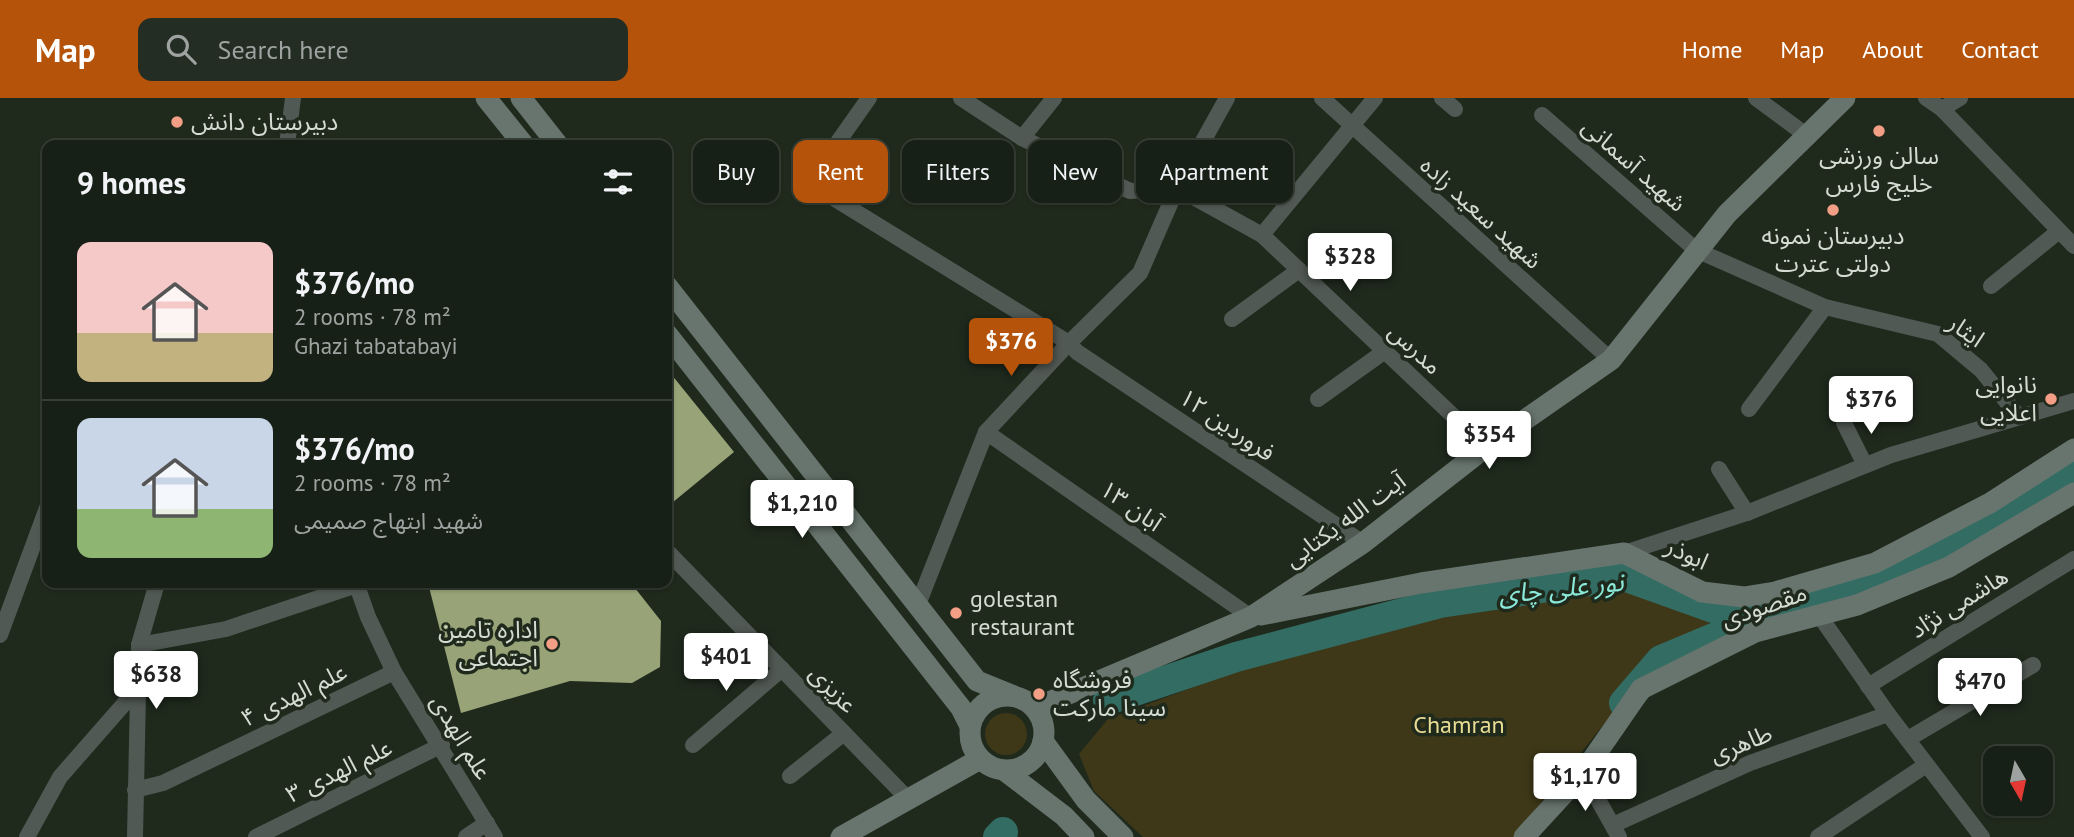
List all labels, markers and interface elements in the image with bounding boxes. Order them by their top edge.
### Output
search box [138,18,628,81]
text: Map [35,28,96,71]
icon: search [162,30,200,68]
text: Search here [218,33,349,66]
text: Home [1682,34,1742,65]
text: Map [1780,34,1824,65]
text: About [1862,34,1923,65]
text: Contact [1961,34,2039,65]
place label: دبیرستان دانش [191,106,338,137]
street label: شهید آسمانی [1576,111,1693,218]
marker: دبیرستان دانش [169,114,185,130]
marker: سالن ورزشی خلیج فارس [1871,123,1887,139]
chip: Buy [693,140,779,203]
chip: Rent [793,140,888,203]
chip: Filters [902,140,1014,203]
chip: New [1028,140,1122,203]
chip: Apartment [1136,140,1293,203]
place label: سالن ورزشی خلیج فارس [1819,140,1939,201]
street label: شهید سعید زاده [1414,150,1549,276]
text: 9 homes [77,163,186,202]
icon: filters [599,163,637,201]
marker: دبیرستان نمونه دولتی عترت [1825,202,1841,218]
place label: دبیرستان نمونه دولتی عترت [1761,220,1905,279]
pin: $328 [1309,234,1391,293]
text: $328 [1324,241,1376,270]
text: $376/mo [294,263,415,302]
icon: home [133,270,217,354]
text: 2 rooms · 78 m² [294,302,451,331]
street label: ایثار [1941,307,1991,354]
street label: مدرس [1382,316,1449,381]
pin: $376 [970,318,1052,378]
text: $376 [985,326,1037,355]
text: Ghazi tabatabayi [294,331,458,360]
place label: نانوایی اعلایی [1975,369,2037,428]
pin: $376 [1830,376,1912,436]
street label: ۱۲ فروردین [1173,381,1281,468]
text: $376 [1845,384,1897,413]
marker: نانوایی اعلایی [2043,391,2059,407]
pin: $354 [1448,412,1530,471]
text: $354 [1463,419,1515,448]
text: $376/mo [294,429,415,468]
icon: home [133,446,217,530]
street label: آیت الله یکتایی [1278,464,1412,574]
text: 2 rooms · 78 m² [294,468,451,497]
street label: ۱۳ آبان [1094,473,1169,539]
pin: $1,210 [745,480,859,540]
text: $1,210 [766,488,838,517]
text: شهید ابتهاج صمیمی [294,506,483,535]
street label: ابوذر [1660,530,1714,577]
street label: هاشمی نژاد [1904,560,2014,645]
water label: نور علی چای [1497,564,1627,612]
street label: مقصودی [1717,577,1811,635]
place label: golestan restaurant [970,583,1075,642]
marker: golestan restaurant [948,605,964,621]
place label: اداره تامین اجتماعی [438,614,538,673]
pin: $401 [685,634,767,693]
marker: اداره تامین اجتماعی [544,636,560,652]
text: $401 [700,641,752,670]
pin: $638 [115,652,197,711]
street label: علم الهدی ۴ [236,656,353,735]
street label: عزیزی [803,658,864,719]
pin: $470 [1939,658,2021,718]
text: $638 [130,659,182,688]
place label: فروشگاه سینا مارکت [1053,664,1166,723]
text: $470 [1954,666,2006,695]
marker: فروشگاه سینا مارکت [1031,686,1047,702]
street label: علم الهدی [422,688,499,786]
park label: Chamran [1413,709,1505,740]
street label: طاهری [1705,717,1777,770]
street label: علم الهدی ۳ [281,732,398,811]
north arrow [1983,746,2053,816]
map controls [1983,746,2053,816]
pin: $1,170 [1528,754,1642,813]
text: $1,170 [1549,761,1621,790]

